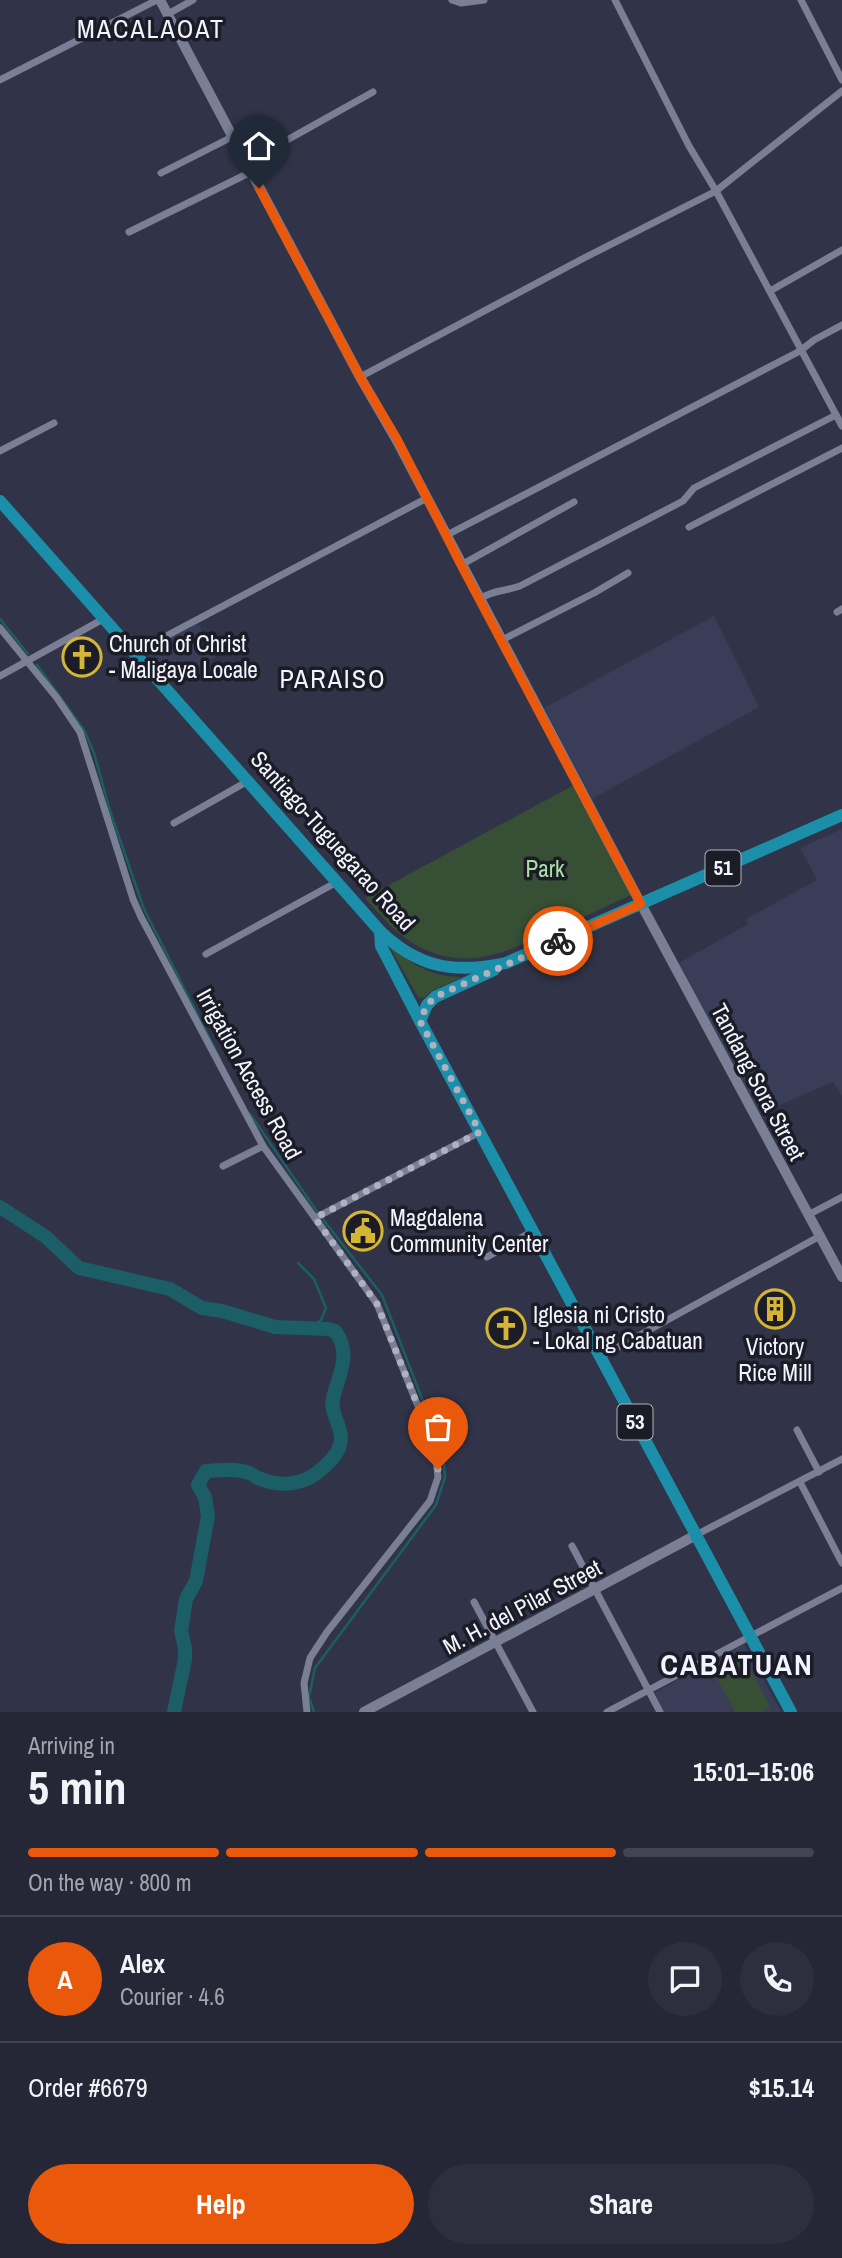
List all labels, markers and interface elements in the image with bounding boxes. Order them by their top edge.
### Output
district label: MACALAOAT [77,11,225,46]
pin [229,116,289,188]
icon: home [240,127,278,165]
place label: Church of Christ - Maligaya Locale [109,628,258,685]
church icon: Church of Christ - Maligaya Locale [61,636,103,678]
district label: PARAISO [279,661,387,696]
street label: Santiago-Tuguegarao Road [244,744,423,937]
road number: 51 [706,850,740,886]
park label: Park [526,853,565,884]
courier [523,906,593,976]
icon: bike [539,922,577,960]
street label: Irrigation Access Road [190,983,309,1165]
street label: Tandang Sora Street [704,998,813,1166]
place label: Magdalena Community Center [390,1202,549,1259]
public building icon: Magdalena Community Center [342,1210,384,1252]
building icon: Victory Rice Mill [754,1288,796,1330]
place label: Iglesia ni Cristo - Lokal ng Cabatuan [533,1299,703,1356]
church icon: Iglesia ni Cristo - Lokal ng Cabatuan [485,1307,527,1349]
place label: Victory Rice Mill [738,1331,812,1388]
pin [408,1397,468,1469]
road number: 53 [618,1404,652,1440]
icon: bag [419,1408,457,1446]
street label: M. H. del Pilar Street [437,1552,606,1661]
district label: CABATUAN [660,1644,814,1684]
text: Arriving in [28,1730,115,1761]
text: 15:01–15:06 [693,1754,814,1789]
text: 5 min [28,1756,127,1818]
text: On the way · 800 m [28,1867,192,1898]
button: chat [648,1942,722,2016]
button: phone [740,1942,814,2016]
text: Alex [120,1946,165,1981]
text: A [57,1962,73,1997]
text: Courier · 4.6 [120,1981,225,2012]
text: Order #6679 [28,2070,148,2105]
text: $15.14 [749,2070,814,2105]
button: Help [28,2164,414,2244]
button: Share [428,2164,814,2244]

